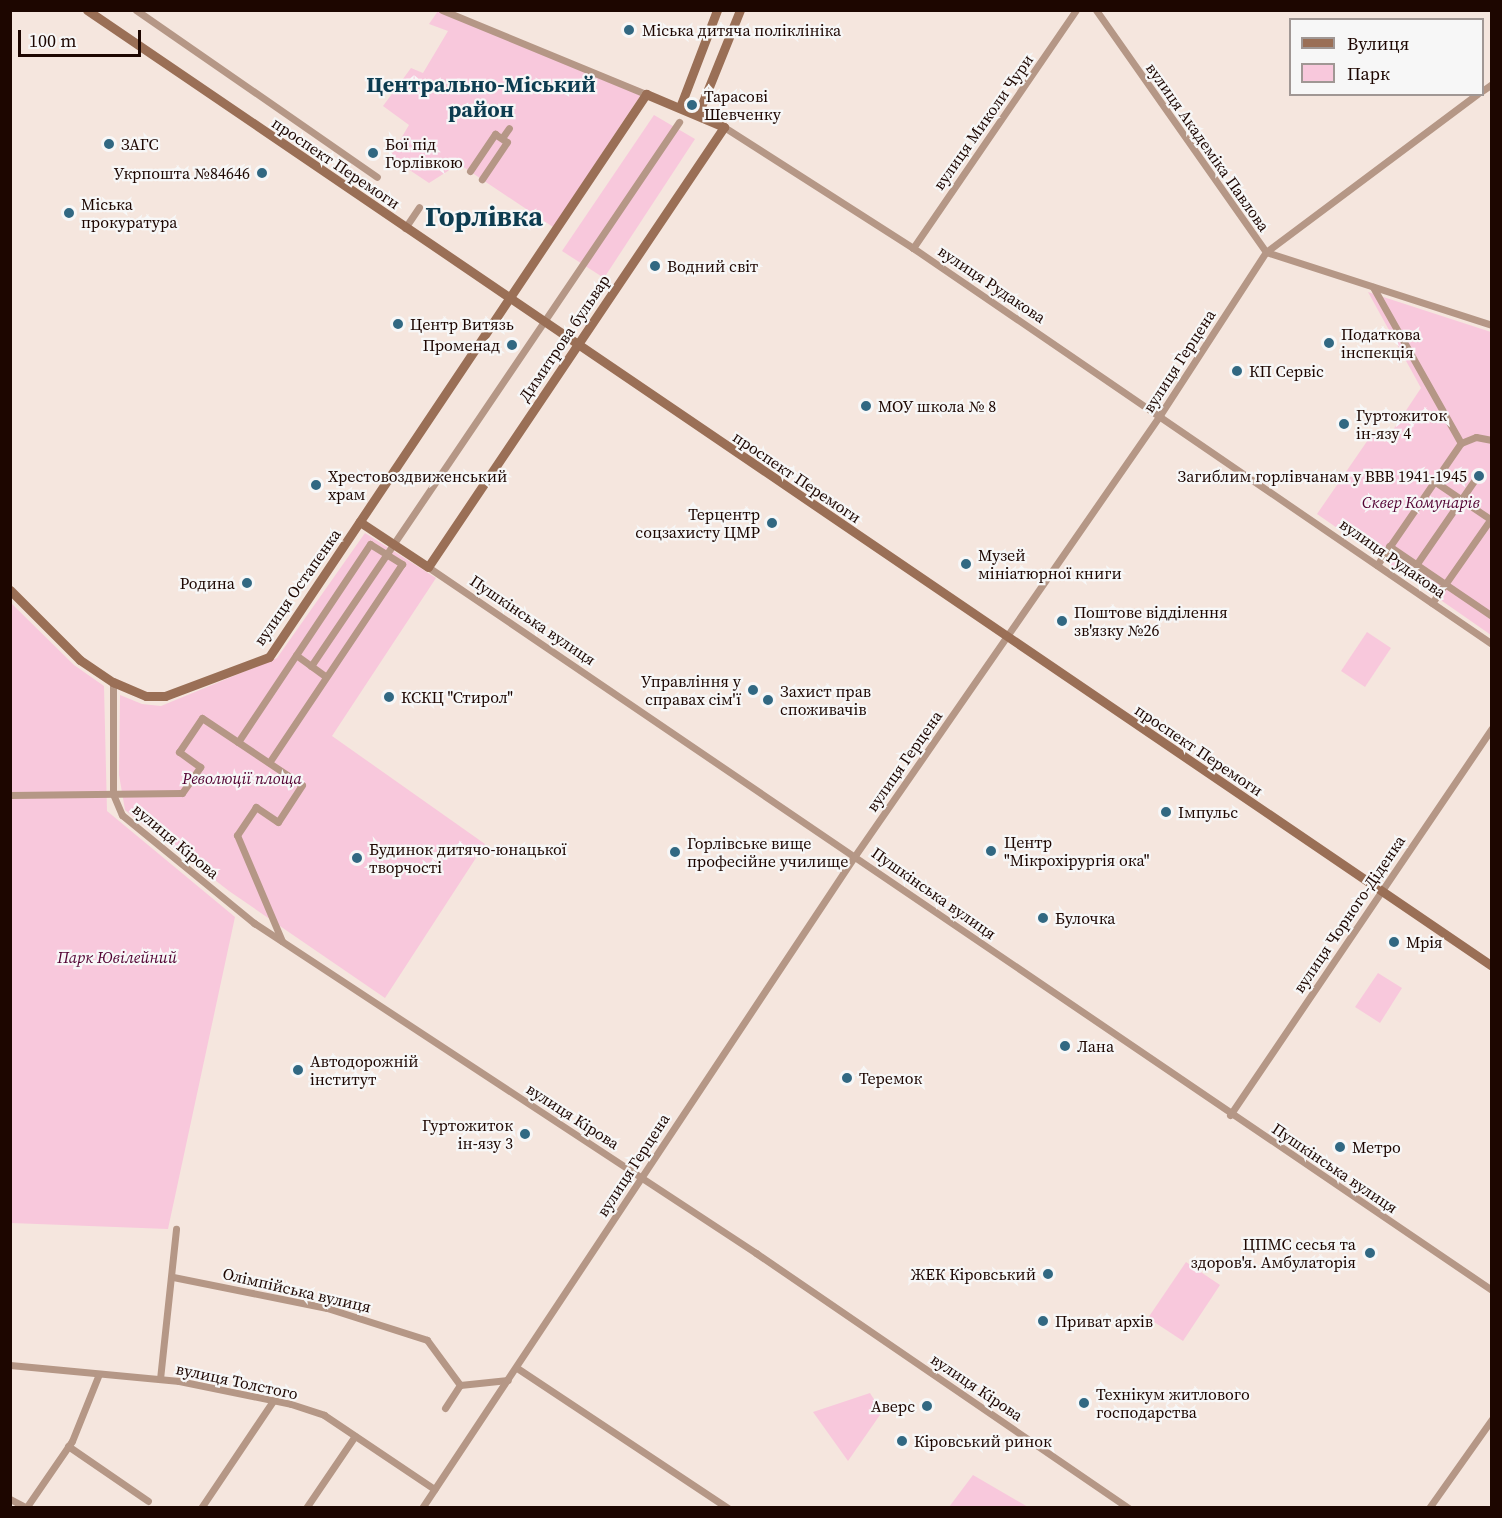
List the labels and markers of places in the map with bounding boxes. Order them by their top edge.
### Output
place label: Міська дитяча поліклініка [642,20,841,40]
marker: Міська дитяча поліклініка [620,21,638,39]
place label: Тарасові Шевченку [704,86,781,124]
marker: Тарасові Шевченку [685,98,699,112]
place label: ЗАГС [121,134,159,154]
place label: Бої під Горлівкою [385,134,463,172]
marker: ЗАГС [102,137,116,151]
marker: Бої під Горлівкою [366,146,380,160]
place label: Укрпошта №84646 [114,163,250,183]
marker: Укрпошта №84646 [255,166,269,180]
place label: Міська прокуратура [81,194,177,232]
marker: Міська прокуратура [62,206,76,220]
place label: Водний світ [667,256,758,276]
marker: Водний світ [648,259,662,273]
place label: Центр Витязь [410,314,514,334]
marker: Центр Витязь [391,317,405,331]
place label: Податкова інспекція [1341,324,1421,362]
place label: Променад [423,335,500,355]
marker: Податкова інспекція [1322,336,1336,350]
marker: Променад [505,338,519,352]
place label: КП Сервіс [1249,361,1324,381]
marker: КП Сервіс [1230,364,1244,378]
place label: МОУ школа № 8 [878,396,997,416]
marker: МОУ школа № 8 [859,399,873,413]
place label: Гуртожиток ін-язу 4 [1356,405,1447,443]
marker: Гуртожиток ін-язу 4 [1337,417,1351,431]
place label: Хрестовоздвиженський храм [328,466,507,504]
place label: Загиблим горлівчанам у ВВВ 1941-1945 [1177,466,1467,486]
marker: Загиблим горлівчанам у ВВВ 1941-1945 [1472,469,1486,483]
marker: Хрестовоздвиженський храм [309,478,323,492]
place label: Терцентр соцзахисту ЦМР [635,504,760,542]
marker: Терцентр соцзахисту ЦМР [765,516,779,530]
place label: Музей мініатюрної книги [978,545,1122,583]
marker: Музей мініатюрної книги [959,557,973,571]
place label: Родина [180,573,235,593]
marker: Родина [240,576,254,590]
place label: Поштове відділення зв'язку №26 [1074,602,1228,640]
marker: Поштове відділення зв'язку №26 [1055,614,1069,628]
place label: Управління у справах сім'ї [641,671,741,709]
place label: Захист прав споживачів [780,681,871,719]
marker: Управління у справах сім'ї [746,683,760,697]
place label: КСКЦ "Стирол" [401,687,513,707]
marker: КСКЦ "Стирол" [382,690,396,704]
marker: Захист прав споживачів [761,693,775,707]
place label: Імпульс [1178,802,1238,822]
marker: Імпульс [1159,805,1173,819]
place label: Центр "Мікрохірургія ока" [1004,832,1149,870]
place label: Горлівське вище професійне училище [687,833,848,871]
place label: Будинок дитячо-юнацької творчості [369,839,567,877]
marker: Центр "Мікрохірургія ока" [982,842,1000,860]
marker: Горлівське вище професійне училище [668,845,682,859]
marker: Будинок дитячо-юнацької творчості [350,851,364,865]
place label: Булочка [1055,908,1115,928]
marker: Булочка [1036,911,1050,925]
place label: Мрія [1406,932,1443,952]
marker: Мрія [1387,935,1401,949]
place label: Лана [1077,1036,1114,1056]
marker: Лана [1058,1039,1072,1053]
place label: Автодорожній інститут [310,1051,419,1089]
marker: Автодорожній інститут [291,1063,305,1077]
place label: Теремок [859,1068,922,1088]
marker: Теремок [840,1071,854,1085]
place label: Гуртожиток ін-язу 3 [422,1115,513,1153]
marker: Гуртожиток ін-язу 3 [518,1127,532,1141]
place label: Метро [1352,1137,1401,1157]
marker: Метро [1333,1140,1347,1154]
place label: ЦПМС сесья та здоров'я. Амбулаторія [1191,1234,1356,1272]
marker: ЦПМС сесья та здоров'я. Амбулаторія [1361,1244,1379,1262]
place label: ЖЕК Кіровський [911,1264,1036,1284]
marker: ЖЕК Кіровський [1041,1267,1055,1281]
place label: Приват архів [1055,1311,1153,1331]
marker: Приват архів [1036,1314,1050,1328]
place label: Технікум житлового господарства [1096,1384,1250,1422]
place label: Аверс [871,1396,915,1416]
marker: Технікум житлового господарства [1077,1396,1091,1410]
marker: Аверс [920,1399,934,1413]
place label: Кіровський ринок [914,1431,1052,1451]
marker: Кіровський ринок [895,1434,909,1448]

